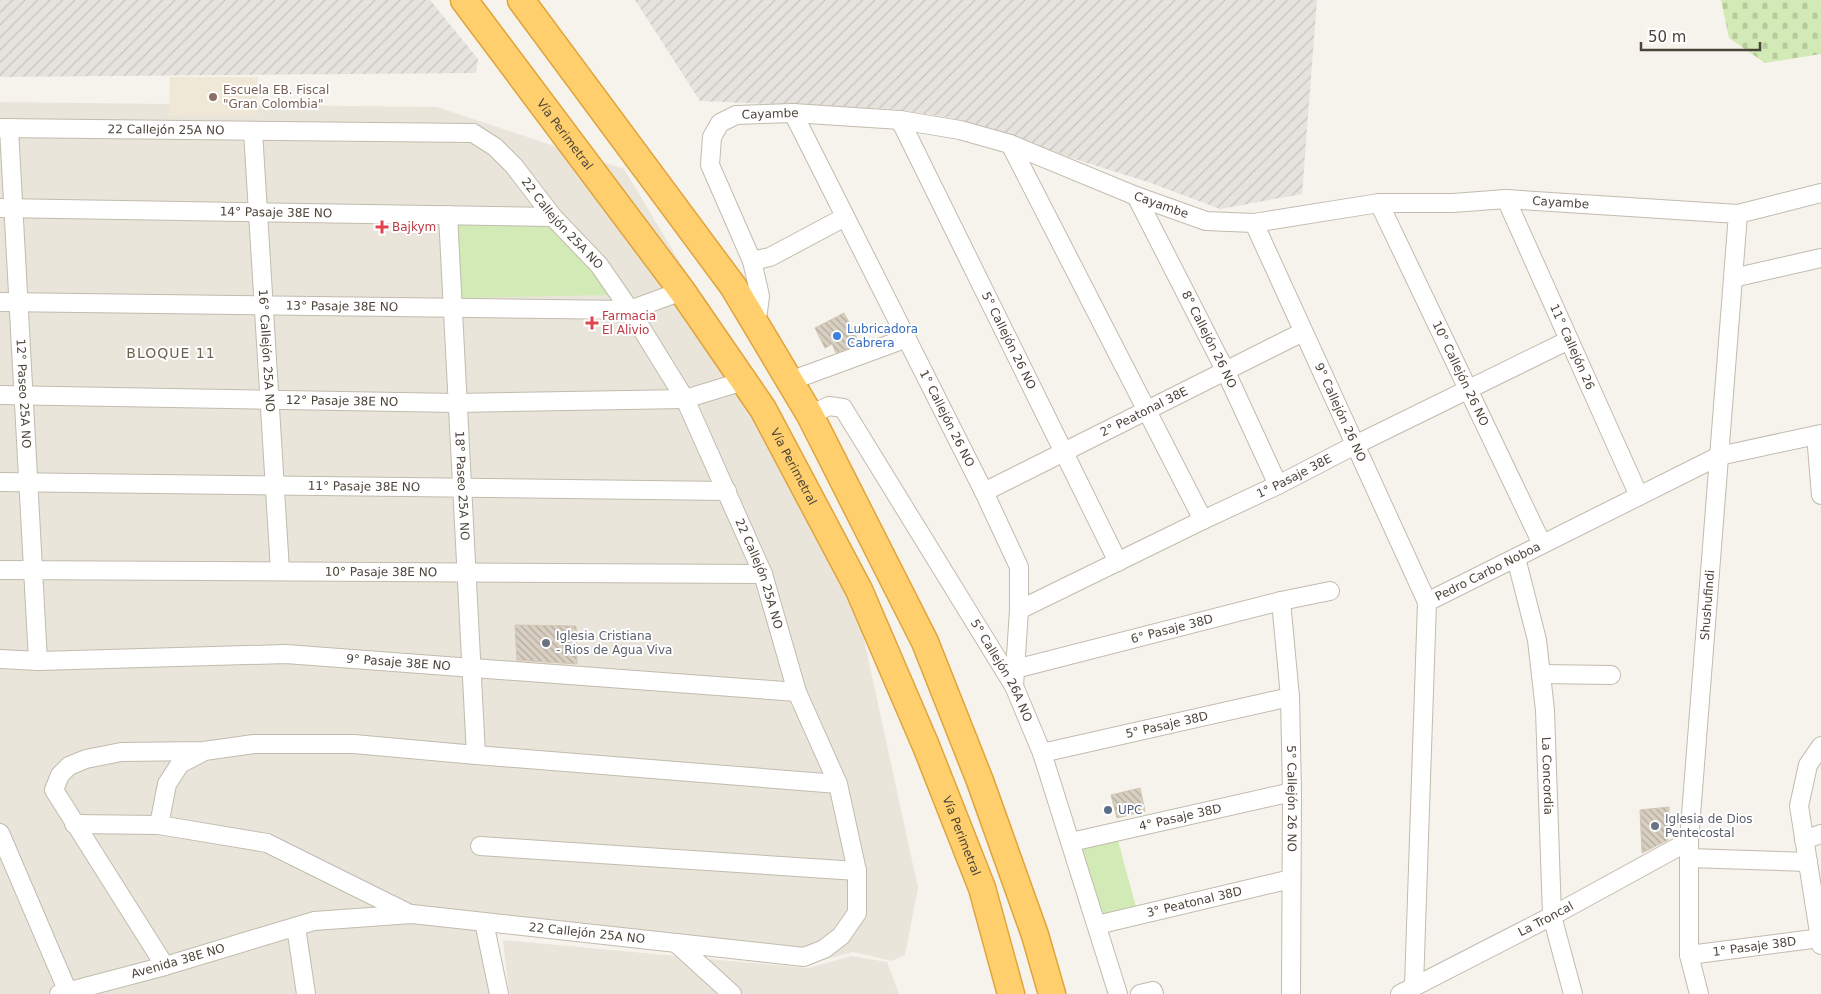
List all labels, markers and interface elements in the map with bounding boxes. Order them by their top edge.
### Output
scale bar [1641,20,1760,52]
text: 50 m [1648,28,1686,46]
place label: Escuela EB. Fiscal "Gran Colombia" [223,83,329,111]
marker: Escuela EB. Fiscal "Gran Colombia" [207,91,219,103]
street label: Vía Perimetral [534,96,596,173]
street label: Cayambe [741,106,799,122]
street label: 22 Callejón 25A NO [108,122,224,137]
street label: 22 Callejón 25A NO [519,175,606,272]
street label: Cayambe [1132,189,1190,221]
street label: Cayambe [1532,194,1589,211]
street label: 14° Pasaje 38E NO [220,205,332,220]
place label: Bajkym [392,220,436,234]
marker: Bajkym [376,221,388,233]
street label: 16° Callejón 25A NO [256,289,277,412]
street label: 8° Callejón 26 NO [1179,289,1239,390]
street label: 5° Callejón 26 NO [979,290,1039,392]
street label: 13° Pasaje 38E NO [286,299,398,314]
street label: 11° Callejón 26 [1547,302,1597,392]
place label: Farmacia El Alivio [602,309,656,337]
marker: Farmacia El Alivio [586,317,598,329]
street label: 10° Callejón 26 NO [1429,319,1492,428]
place label: Lubricadora Cabrera [847,322,918,350]
marker: Lubricadora Cabrera [831,330,843,342]
street label: 12° Paseo 25A NO [13,338,33,449]
district label: BLOQUE 11 [126,345,216,361]
street label: 9° Callejón 26 NO [1312,361,1369,464]
street label: 1° Callejón 26 NO [917,367,977,469]
street label: 2° Peatonal 38E [1098,384,1190,440]
street label: 12° Pasaje 38E NO [286,393,398,409]
street label: Vía Perimetral [768,426,820,507]
street label: 18° Paseo 25A NO [452,430,472,541]
street label: 1° Pasaje 38E [1254,451,1334,501]
street label: 11° Pasaje 38E NO [308,479,420,494]
street label: 22 Callejón 25A NO [732,516,785,631]
street label: Pedro Carbo Noboa [1433,539,1543,604]
street label: 10° Pasaje 38E NO [325,565,437,579]
street label: Shushufindi [1698,569,1717,641]
street label: 6° Pasaje 38D [1129,612,1214,646]
street label: 5° Callejón 26A NO [968,617,1035,724]
place label: Iglesia Cristiana - Rios de Agua Viva [556,629,672,657]
marker: Iglesia Cristiana - Rios de Agua Viva [540,637,552,649]
street label: 9° Pasaje 38E NO [346,651,451,673]
street label: 5° Pasaje 38D [1124,709,1209,741]
street label: La Concordia [1539,737,1556,815]
street label: 5° Callejón 26 NO [1284,745,1299,852]
street label: Vía Perimetral [939,794,983,878]
street label: 4° Pasaje 38D [1138,801,1223,833]
place label: UPC [1118,803,1142,817]
marker: UPC [1102,804,1114,816]
place label: Iglesia de Dios Pentecostal [1665,812,1753,840]
marker: Iglesia de Dios Pentecostal [1649,820,1661,832]
street label: 3° Peatonal 38D [1145,884,1243,920]
street label: La Troncal [1516,899,1576,939]
street label: 22 Callejón 25A NO [528,920,646,946]
street label: 1° Pasaje 38D [1712,934,1797,959]
street label: Avenida 38E NO [130,941,226,981]

